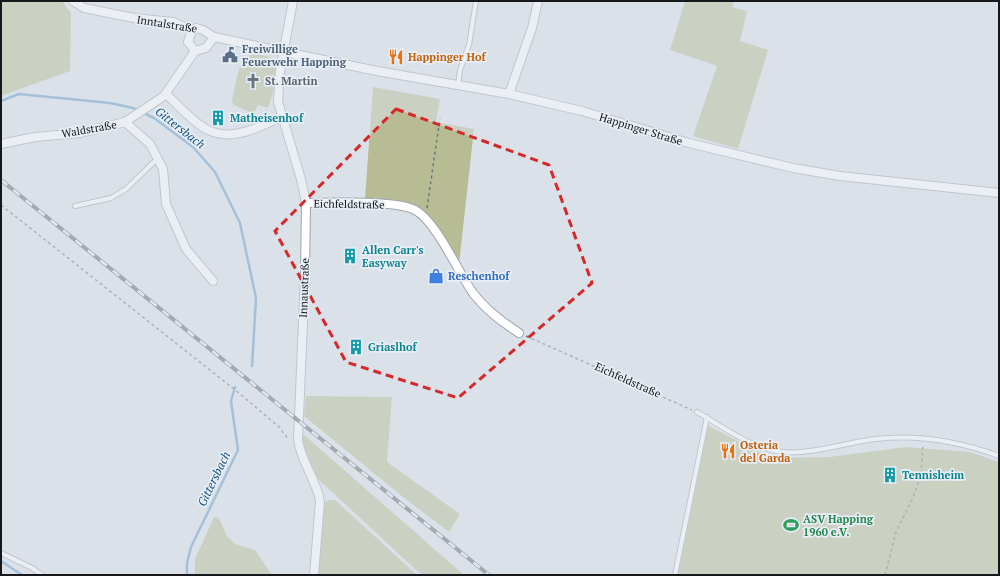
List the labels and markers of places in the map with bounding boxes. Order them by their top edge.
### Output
place label: Freiwillige Feuerwehr Happing [242,42,347,69]
public building icon: Freiwillige Feuerwehr Happing [221,46,239,64]
restaurant icon: Happinger Hof [387,48,405,66]
place label: Happinger Hof [408,50,487,64]
church icon: St. Martin [244,72,262,90]
place label: St. Martin [265,74,318,88]
building icon: Matheisenhof [209,109,227,127]
place label: Matheisenhof [230,111,304,125]
place label: Allen Carr's Easyway [362,243,424,270]
building icon: Allen Carr's Easyway [341,247,359,265]
shop icon: Reschenhof [427,267,445,285]
place label: Reschenhof [448,269,510,283]
building icon: Griaslhof [347,338,365,356]
place label: Griaslhof [368,340,418,354]
place label: Osteria del Garda [740,438,791,465]
restaurant icon: Osteria del Garda [719,442,737,460]
building icon: Tennisheim [881,466,899,484]
place label: Tennisheim [902,468,965,482]
place label: ASV Happing 1960 e.V. [803,512,874,539]
sports icon: ASV Happing 1960 e.V. [782,516,800,534]

